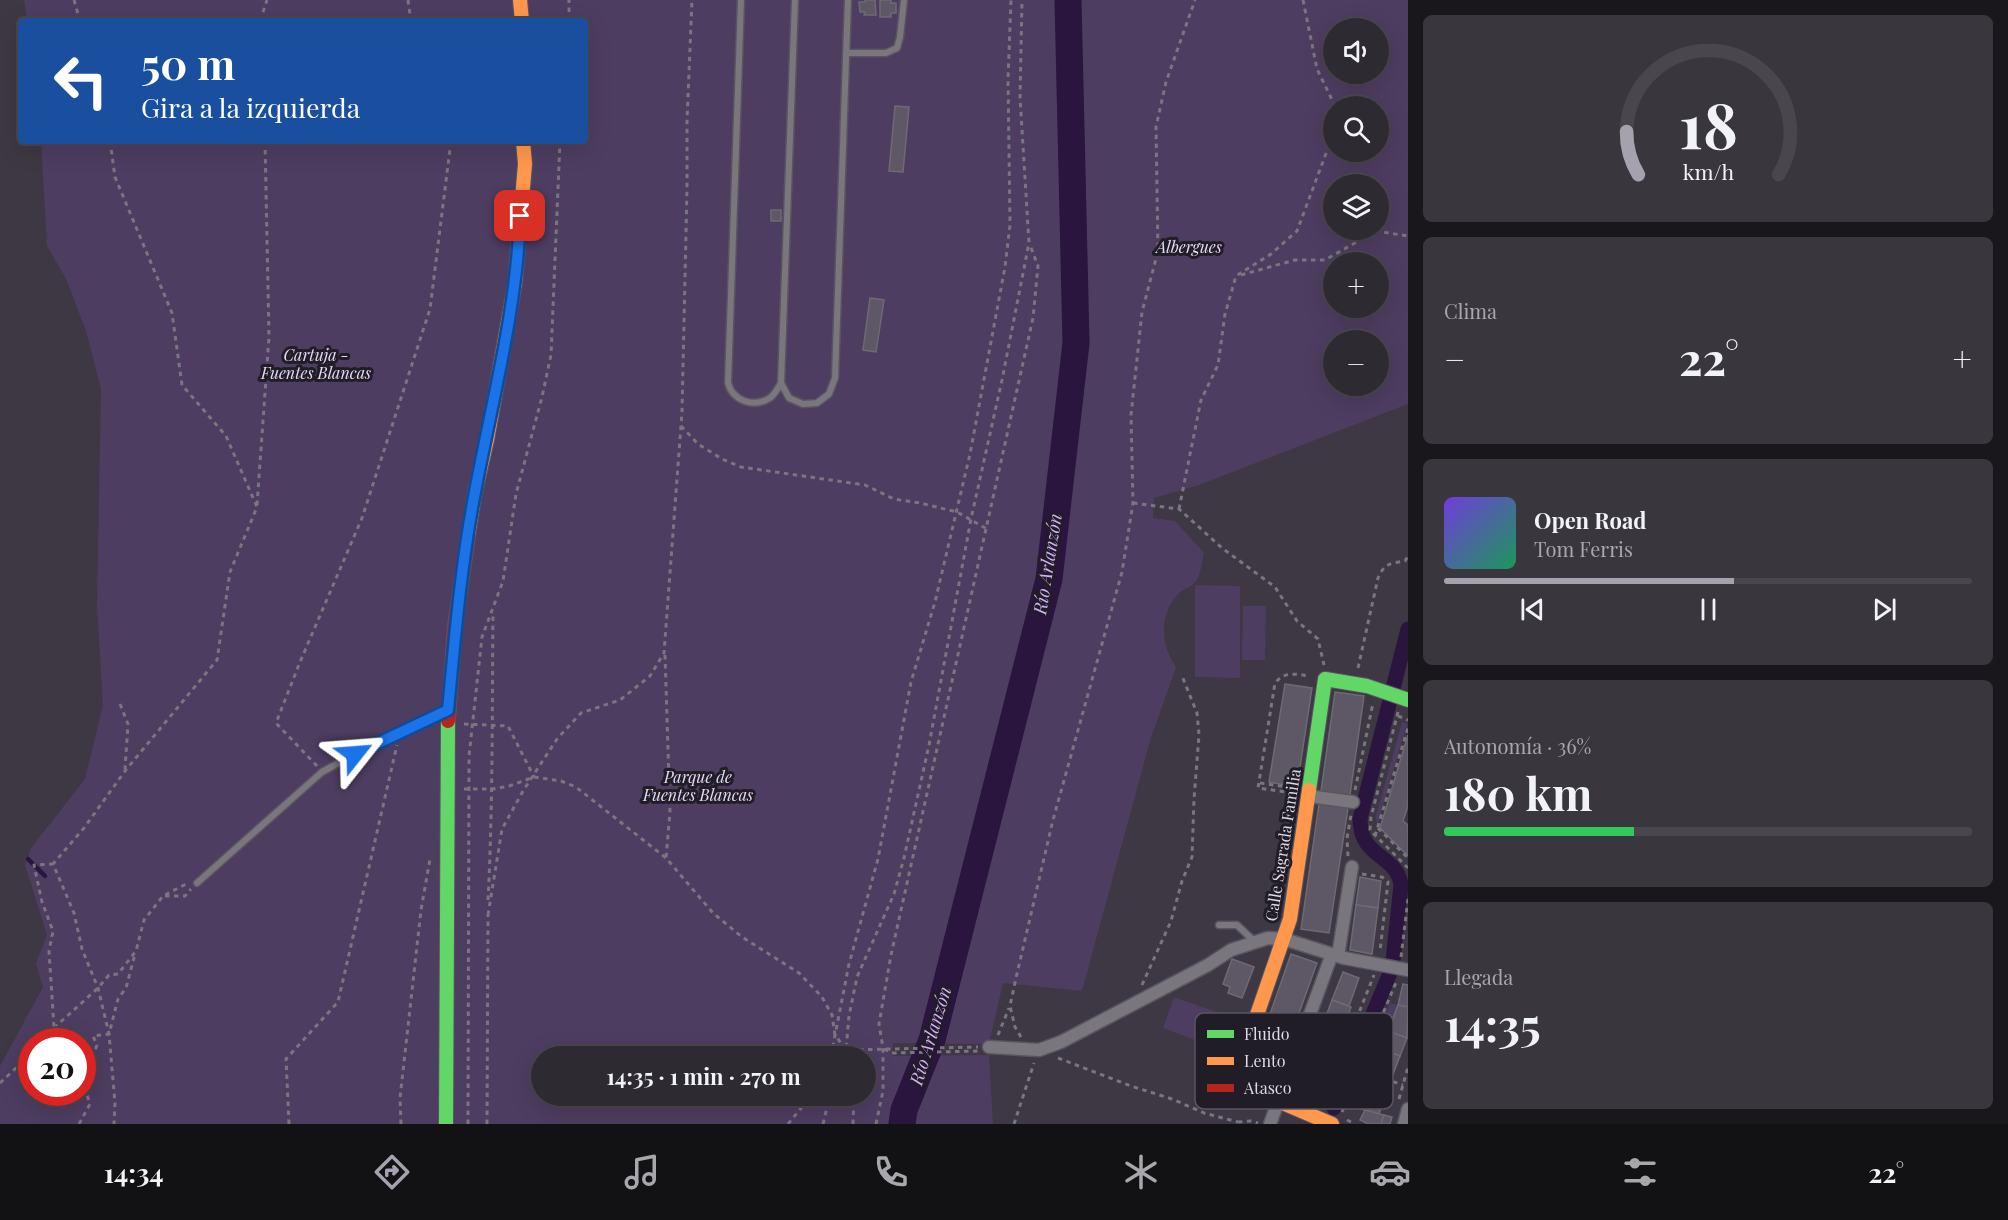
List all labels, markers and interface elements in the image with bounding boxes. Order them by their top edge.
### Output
map controls [1323,18,1389,396]
button: sound [1323,18,1389,84]
text: 50 m [141,35,235,91]
icon: left [42,42,120,120]
text: 18 [1679,82,1737,166]
text: Gira a la izquierda [141,89,360,125]
button: search [1323,96,1389,162]
text: km/h [1682,158,1734,186]
button: layers [1323,174,1389,240]
pin [494,190,545,241]
icon: arrive [503,199,536,232]
park label: Albergues [1154,236,1222,257]
button: + [1323,252,1389,318]
text: Clima [1444,297,1497,324]
text: 22° [1679,327,1739,387]
button: − [1323,330,1389,396]
text: − [1444,336,1465,380]
text: + [1953,336,1972,380]
park label: Cartuja - Fuentes Blancas [260,344,371,383]
text: Open Road [1534,505,1646,535]
water label: Río Arlanzón [1027,512,1067,617]
text: Tom Ferris [1534,535,1633,562]
icon: previous [1516,593,1549,626]
icon: pause [1692,593,1725,626]
icon: next [1868,593,1901,626]
position arrow [323,722,387,786]
text: Autonomía · 36% [1444,732,1591,759]
text: 180 km [1444,762,1593,822]
park label: Parque de Fuentes Blancas [642,766,753,805]
street label: Calle Sagrada Familia [1260,767,1305,923]
text: Llegada [1444,963,1513,990]
water label: Río Arlanzón [903,984,956,1089]
text: 14:35 [1444,993,1541,1053]
legend [1195,1013,1393,1109]
text: Fluido [1244,1023,1290,1044]
speed limit sign: 20 [18,1028,96,1106]
text: Lento [1244,1050,1286,1071]
text: 14:35 · 1 min · 270 m [606,1061,801,1091]
text: Atasco [1243,1077,1292,1098]
icon: directions [371,1151,413,1193]
icon: music [621,1151,663,1193]
icon: phone [870,1151,912,1193]
icon: climate [1120,1151,1162,1193]
icon: car [1369,1151,1411,1193]
icon: filters [1619,1151,1661,1193]
text: 14:34 [104,1154,164,1190]
text: 22° [1868,1154,1904,1190]

